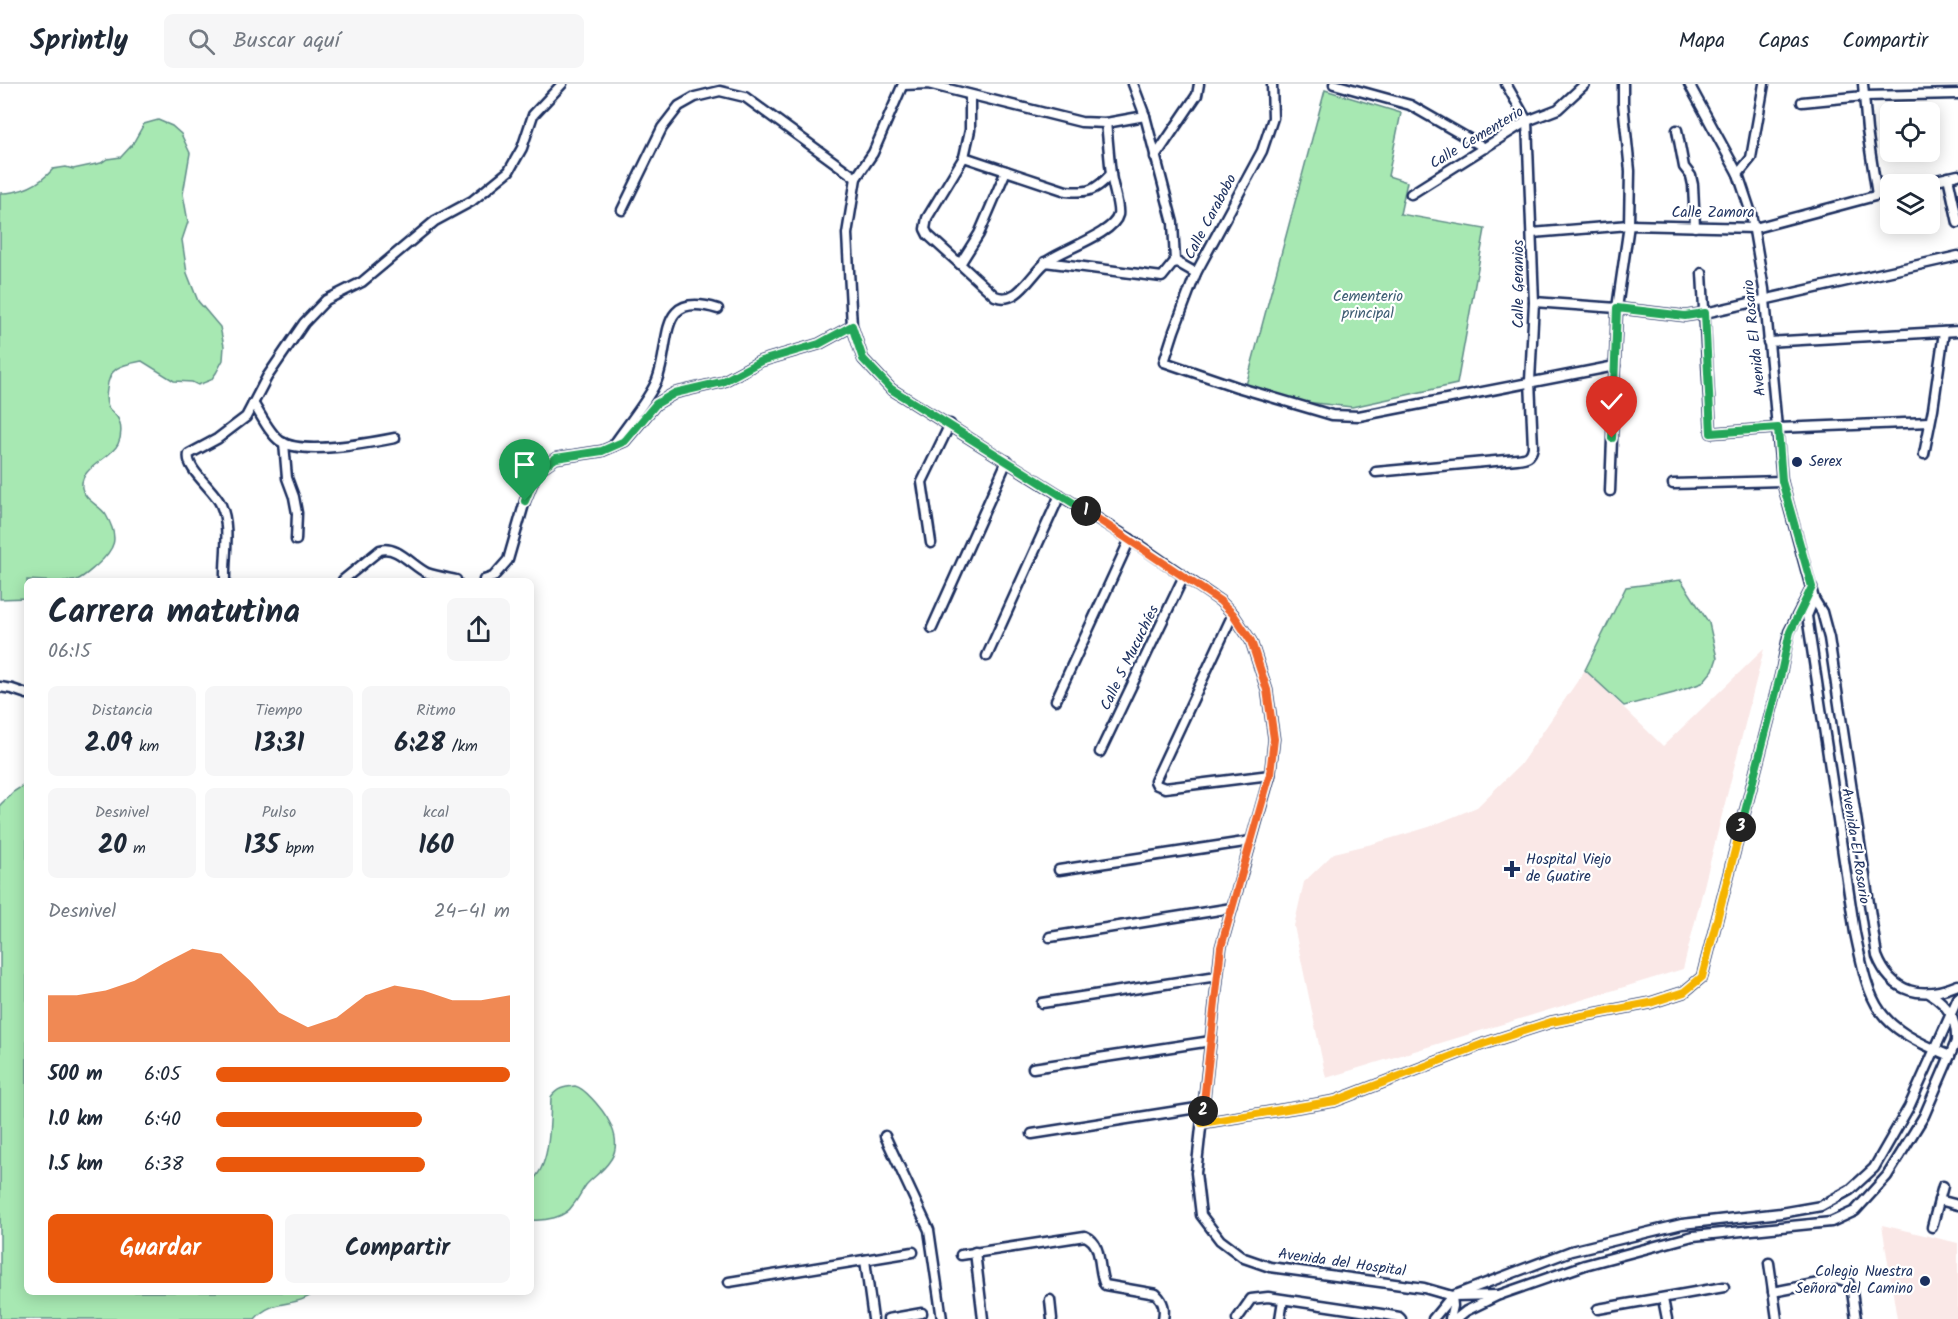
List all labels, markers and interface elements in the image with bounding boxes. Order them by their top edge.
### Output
search box [164,14,584,68]
text: Sprintly [30,19,128,64]
text: Buscar aquí [233,24,340,59]
icon: search [185,25,218,58]
text: Mapa [1679,25,1725,58]
text: Capas [1758,25,1809,58]
text: Compartir [1842,25,1928,58]
street label: Calle Cementerio [1425,100,1529,176]
map controls [1880,102,1940,234]
button: locate [1880,102,1940,162]
street label: Calle Carabobo [1178,170,1244,264]
button: layers [1880,174,1940,234]
street label: Calle Zamora [1671,201,1755,225]
street label: Calle Geranios [1507,239,1531,328]
street label: Avenida El Rosario [1737,278,1773,397]
park label: Cementerio principal [1333,285,1403,326]
pin [1586,376,1637,438]
icon: check [1595,385,1628,418]
pin [499,439,550,501]
icon: arrive [508,448,541,481]
place label: Serex [1809,450,1842,474]
marker: Serex [1790,455,1804,469]
pin: 1 [1071,496,1101,526]
text: 1 [1084,498,1088,523]
text: Carrera matutina [48,587,300,640]
button: share [447,598,510,661]
street label: Calle 5 Mucuchíes [1094,601,1166,715]
text: 06:15 [48,636,91,668]
text: Distancia [91,698,153,723]
text: Tiempo [255,698,303,723]
text: Ritmo [416,698,456,723]
text: 2.09 [85,723,133,765]
text: 13:31 [254,723,304,765]
text: 6:28 [394,723,445,765]
text: km [133,734,159,759]
text: /km [445,734,478,759]
street label: Avenida El Rosario [1834,786,1876,906]
text: Desnivel [95,800,149,825]
text: Pulso [262,800,296,825]
text: kcal [423,800,449,825]
pin: 3 [1726,812,1756,842]
text: 3 [1737,814,1745,839]
text: 20 [98,825,127,867]
text: 135 [244,825,279,867]
text: 160 [418,825,454,867]
text: m [127,836,146,861]
text: bpm [279,836,314,861]
place label: Hospital Viejo de Guatire [1526,848,1612,889]
marker: Hospital Viejo de Guatire [1503,860,1521,878]
text: Desnivel [48,896,116,928]
text: 24–41 m [434,896,510,928]
text: 500 m [48,1059,103,1091]
text: 6:05 [144,1059,181,1091]
pin: 2 [1188,1096,1218,1126]
text: 2 [1198,1098,1208,1123]
text: 1.0 km [48,1104,103,1136]
text: 6:40 [144,1104,181,1136]
text: 1.5 km [48,1149,103,1181]
text: 6:38 [144,1149,184,1181]
button: Guardar [48,1214,273,1283]
button: Compartir [285,1214,510,1283]
street label: Avenida del Hospital [1277,1242,1408,1284]
place label: Colegio Nuestra Señora del Camino [1795,1260,1913,1301]
marker: Colegio Nuestra Señora del Camino [1918,1274,1932,1288]

